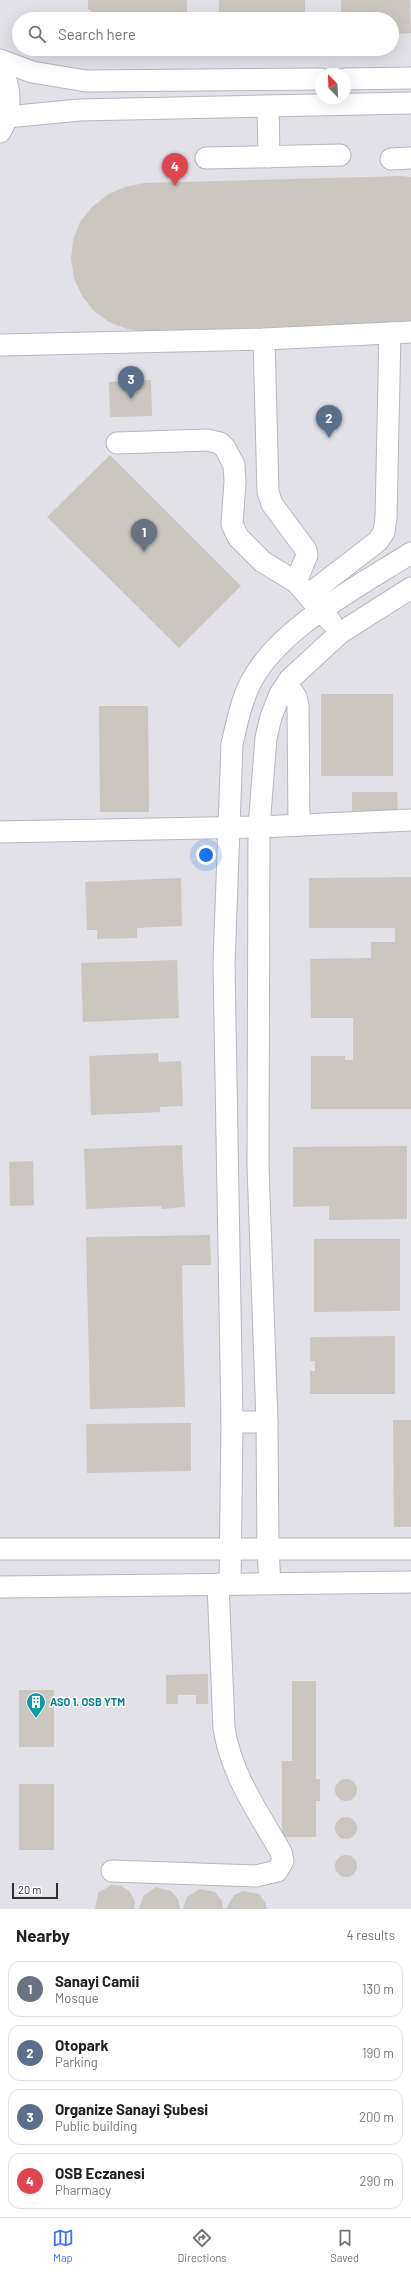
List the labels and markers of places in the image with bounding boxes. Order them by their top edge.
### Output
pin: 4 [162,153,188,186]
pin: 3 [118,366,144,399]
pin: 2 [316,405,342,438]
pin: 1 [131,519,157,552]
building icon: ASO 1. OSB YTM [25,1691,47,1719]
place label: ASO 1. OSB YTM [50,1695,125,1708]

